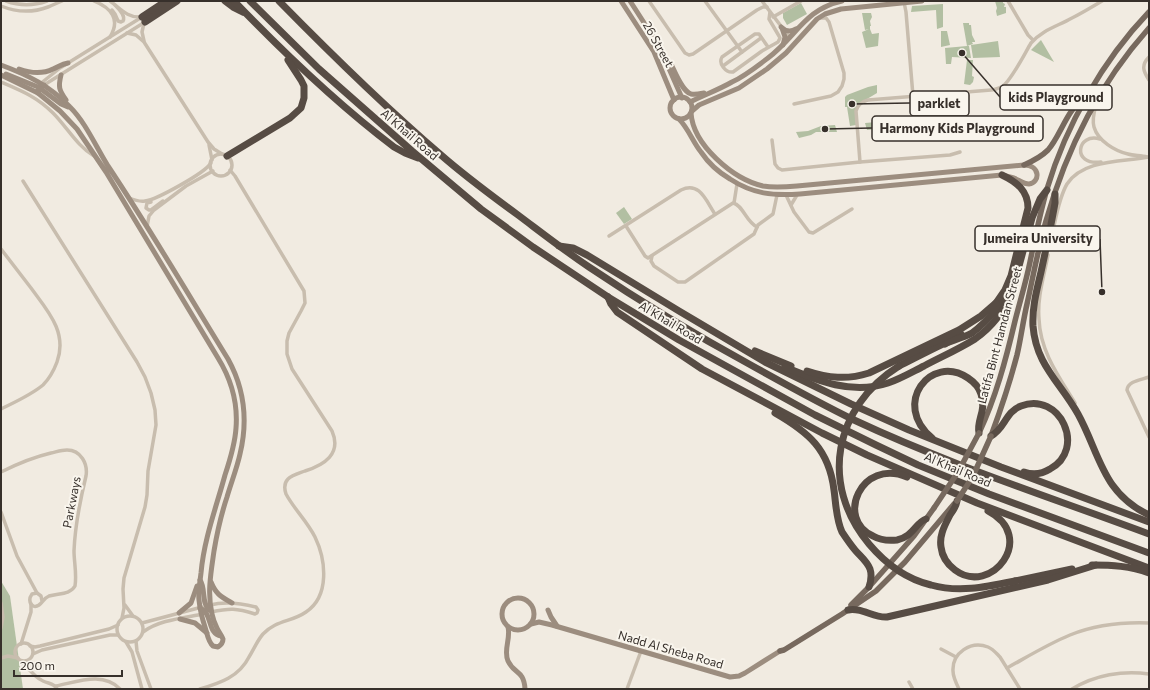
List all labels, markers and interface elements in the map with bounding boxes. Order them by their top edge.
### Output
street label: 26 Street [641,19,677,69]
callout: kids Playground [1000,85,1112,110]
text: kids Playground [1008,89,1104,105]
callout: parklet [910,91,969,116]
text: parklet [917,95,961,111]
street label: Al Khail Road [379,105,442,163]
callout: Harmony Kids Playground [872,116,1043,141]
text: Harmony Kids Playground [879,120,1035,136]
callout: Jumeira University [975,226,1100,251]
text: Jumeira University [983,230,1093,246]
street label: Latifa Bint Hamdan Street [974,265,1024,405]
street label: Al Khail Road [637,298,705,346]
street label: Al Khail Road [922,449,994,489]
street label: Parkways [59,475,83,529]
street label: Nadd Al Sheba Road [617,627,725,671]
scale bar [14,652,122,678]
text: 200 m [20,658,55,672]

